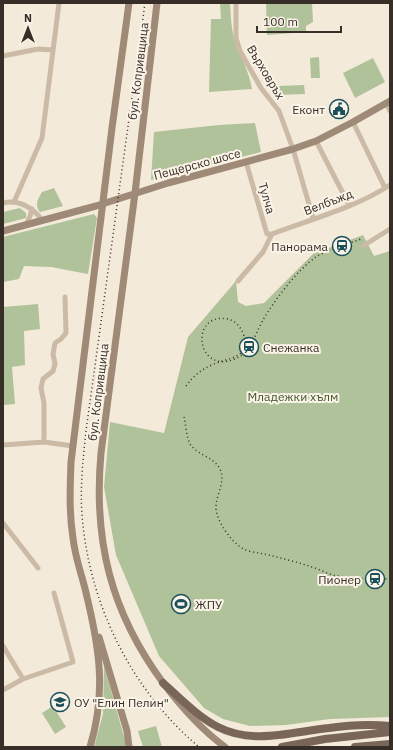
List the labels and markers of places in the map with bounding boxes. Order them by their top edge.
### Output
public building icon: Еконт [328,98,350,120]
place label: Еконт [292,102,325,117]
station icon: Панорама [331,235,353,257]
place label: Панорама [271,239,329,254]
station icon: Снежанка [238,336,260,358]
place label: Снежанка [263,340,320,355]
station icon: Пионер [364,568,386,590]
place label: Пионер [318,572,361,587]
sports icon: ЖПУ [170,593,192,615]
place label: ЖПУ [195,597,222,612]
school or university icon: ОУ "Елин Пелин" [49,691,71,713]
place label: ОУ "Елин Пелин" [74,695,169,710]

